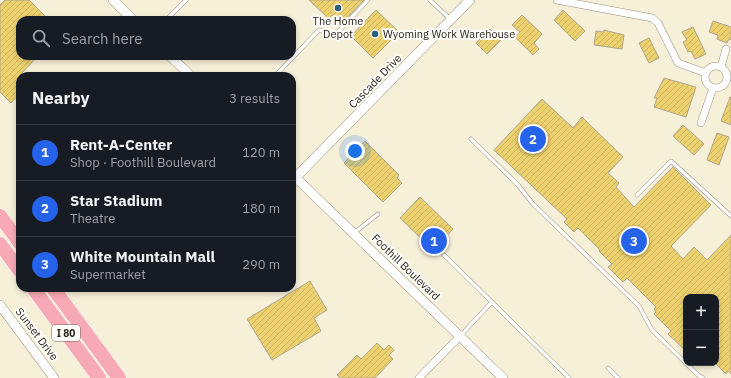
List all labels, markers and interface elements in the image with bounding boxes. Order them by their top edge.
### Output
marker: The Home Depot [333,3,343,13]
place label: The Home Depot [313,14,363,41]
search box [16,16,296,60]
icon: search [30,27,52,49]
place label: Wyoming Work Warehouse [383,27,515,41]
text: Search here [62,29,142,48]
marker: Wyoming Work Warehouse [370,29,380,39]
street label: Cascade Drive [346,51,404,111]
text: Nearby [32,87,90,109]
text: 3 results [229,90,280,107]
pin: 2 [520,124,546,154]
text: Rent-A-Center [70,135,172,154]
your location [345,141,365,161]
text: 1 [41,144,49,161]
text: 120 m [242,144,280,161]
text: Shop · Foothill Boulevard [70,154,216,171]
text: Star Stadium [70,191,163,210]
text: 2 [41,200,49,217]
text: 180 m [242,200,280,217]
text: Theatre [70,210,115,227]
pin: 1 [421,226,447,256]
pin: 3 [621,226,647,256]
street label: Foothill Boulevard [369,231,443,303]
text: White Mountain Mall [70,247,215,266]
text: 3 [41,256,49,273]
text: 290 m [242,256,280,273]
text: Supermarket [70,266,146,283]
map controls [683,294,719,366]
button: + [683,294,719,330]
street label: Sunset Drive [13,305,61,363]
road number: I 80 [52,325,80,341]
button: − [683,330,719,366]

